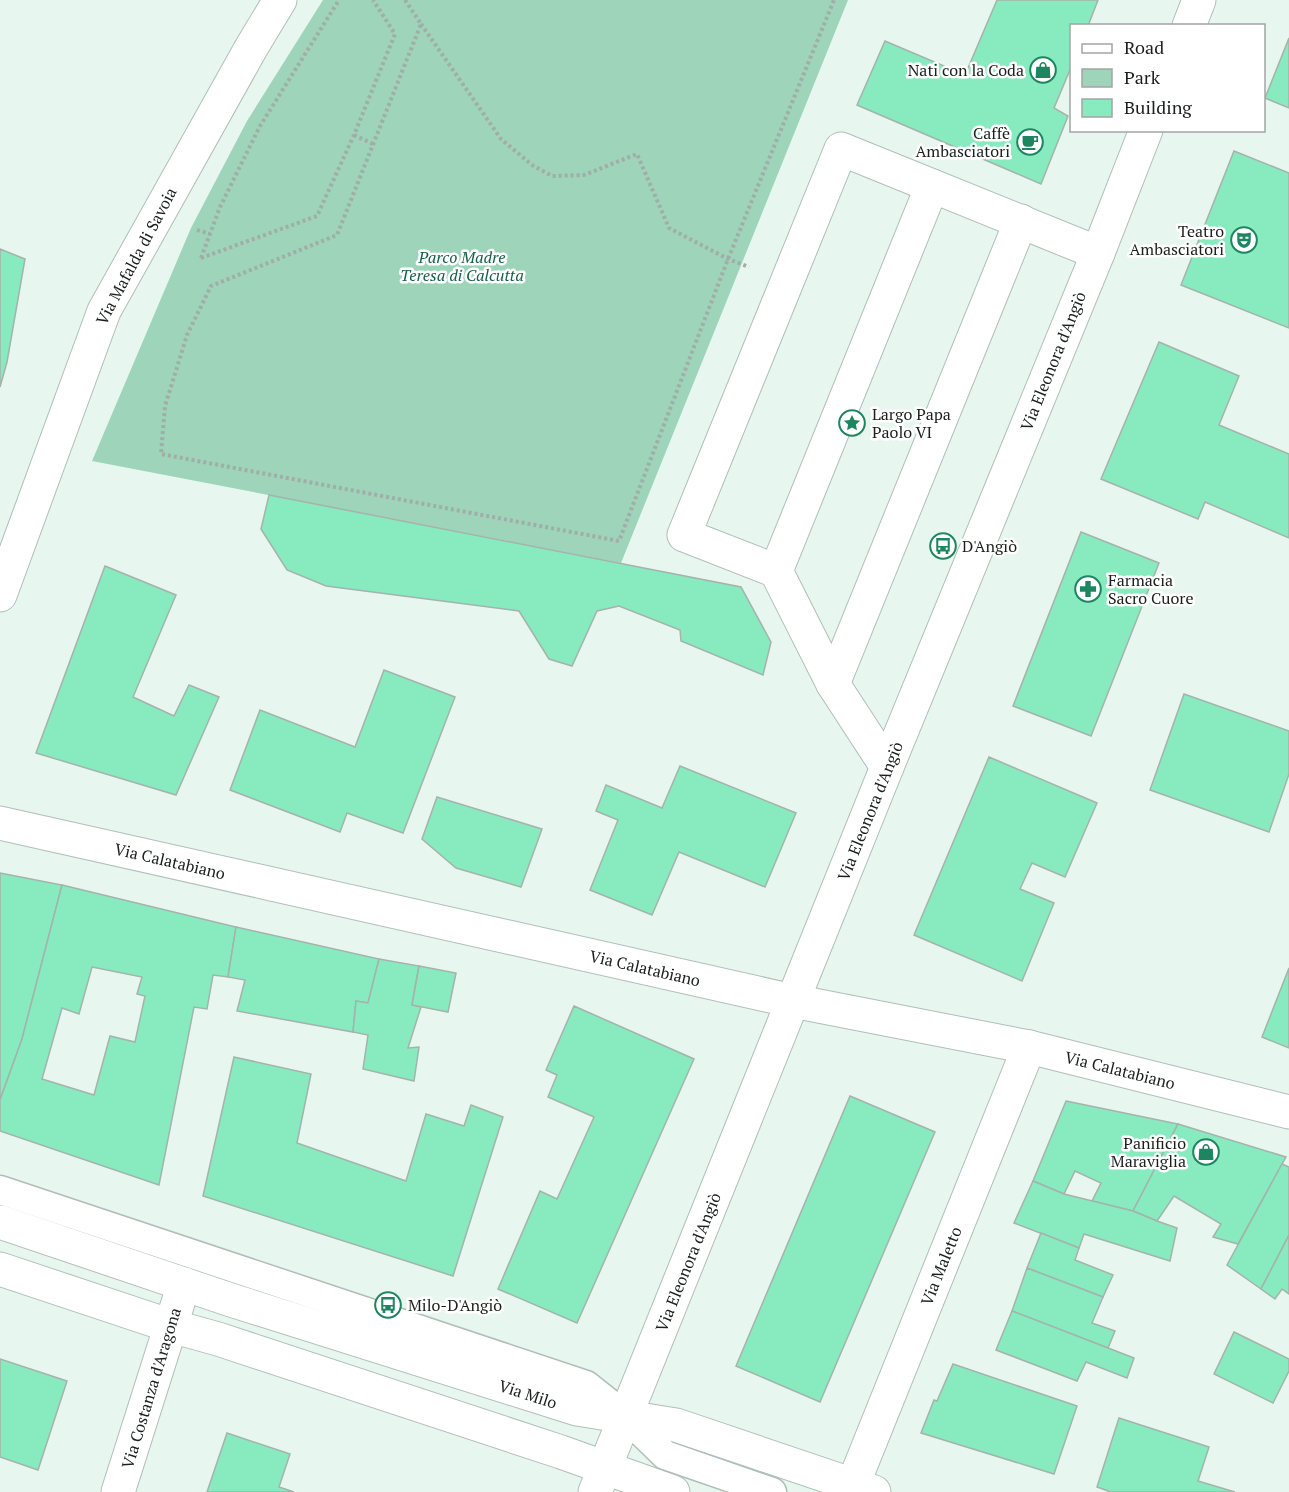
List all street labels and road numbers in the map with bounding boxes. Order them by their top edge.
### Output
street label: Via Mafalda di Savoia [90,183,182,329]
street label: Via Eleonora d'Angiò [1015,288,1091,434]
street label: Via Eleonora d'Angiò [832,738,908,884]
street label: Via Calatabiano [112,838,228,884]
street label: Via Calatabiano [587,945,703,991]
street label: Via Calatabiano [1063,1046,1178,1094]
street label: Via Eleonora d'Angiò [650,1189,726,1335]
street label: Via Maletto [915,1223,967,1309]
street label: Via Costanza d'Aragona [116,1305,186,1471]
street label: Via Milo [496,1374,560,1414]

